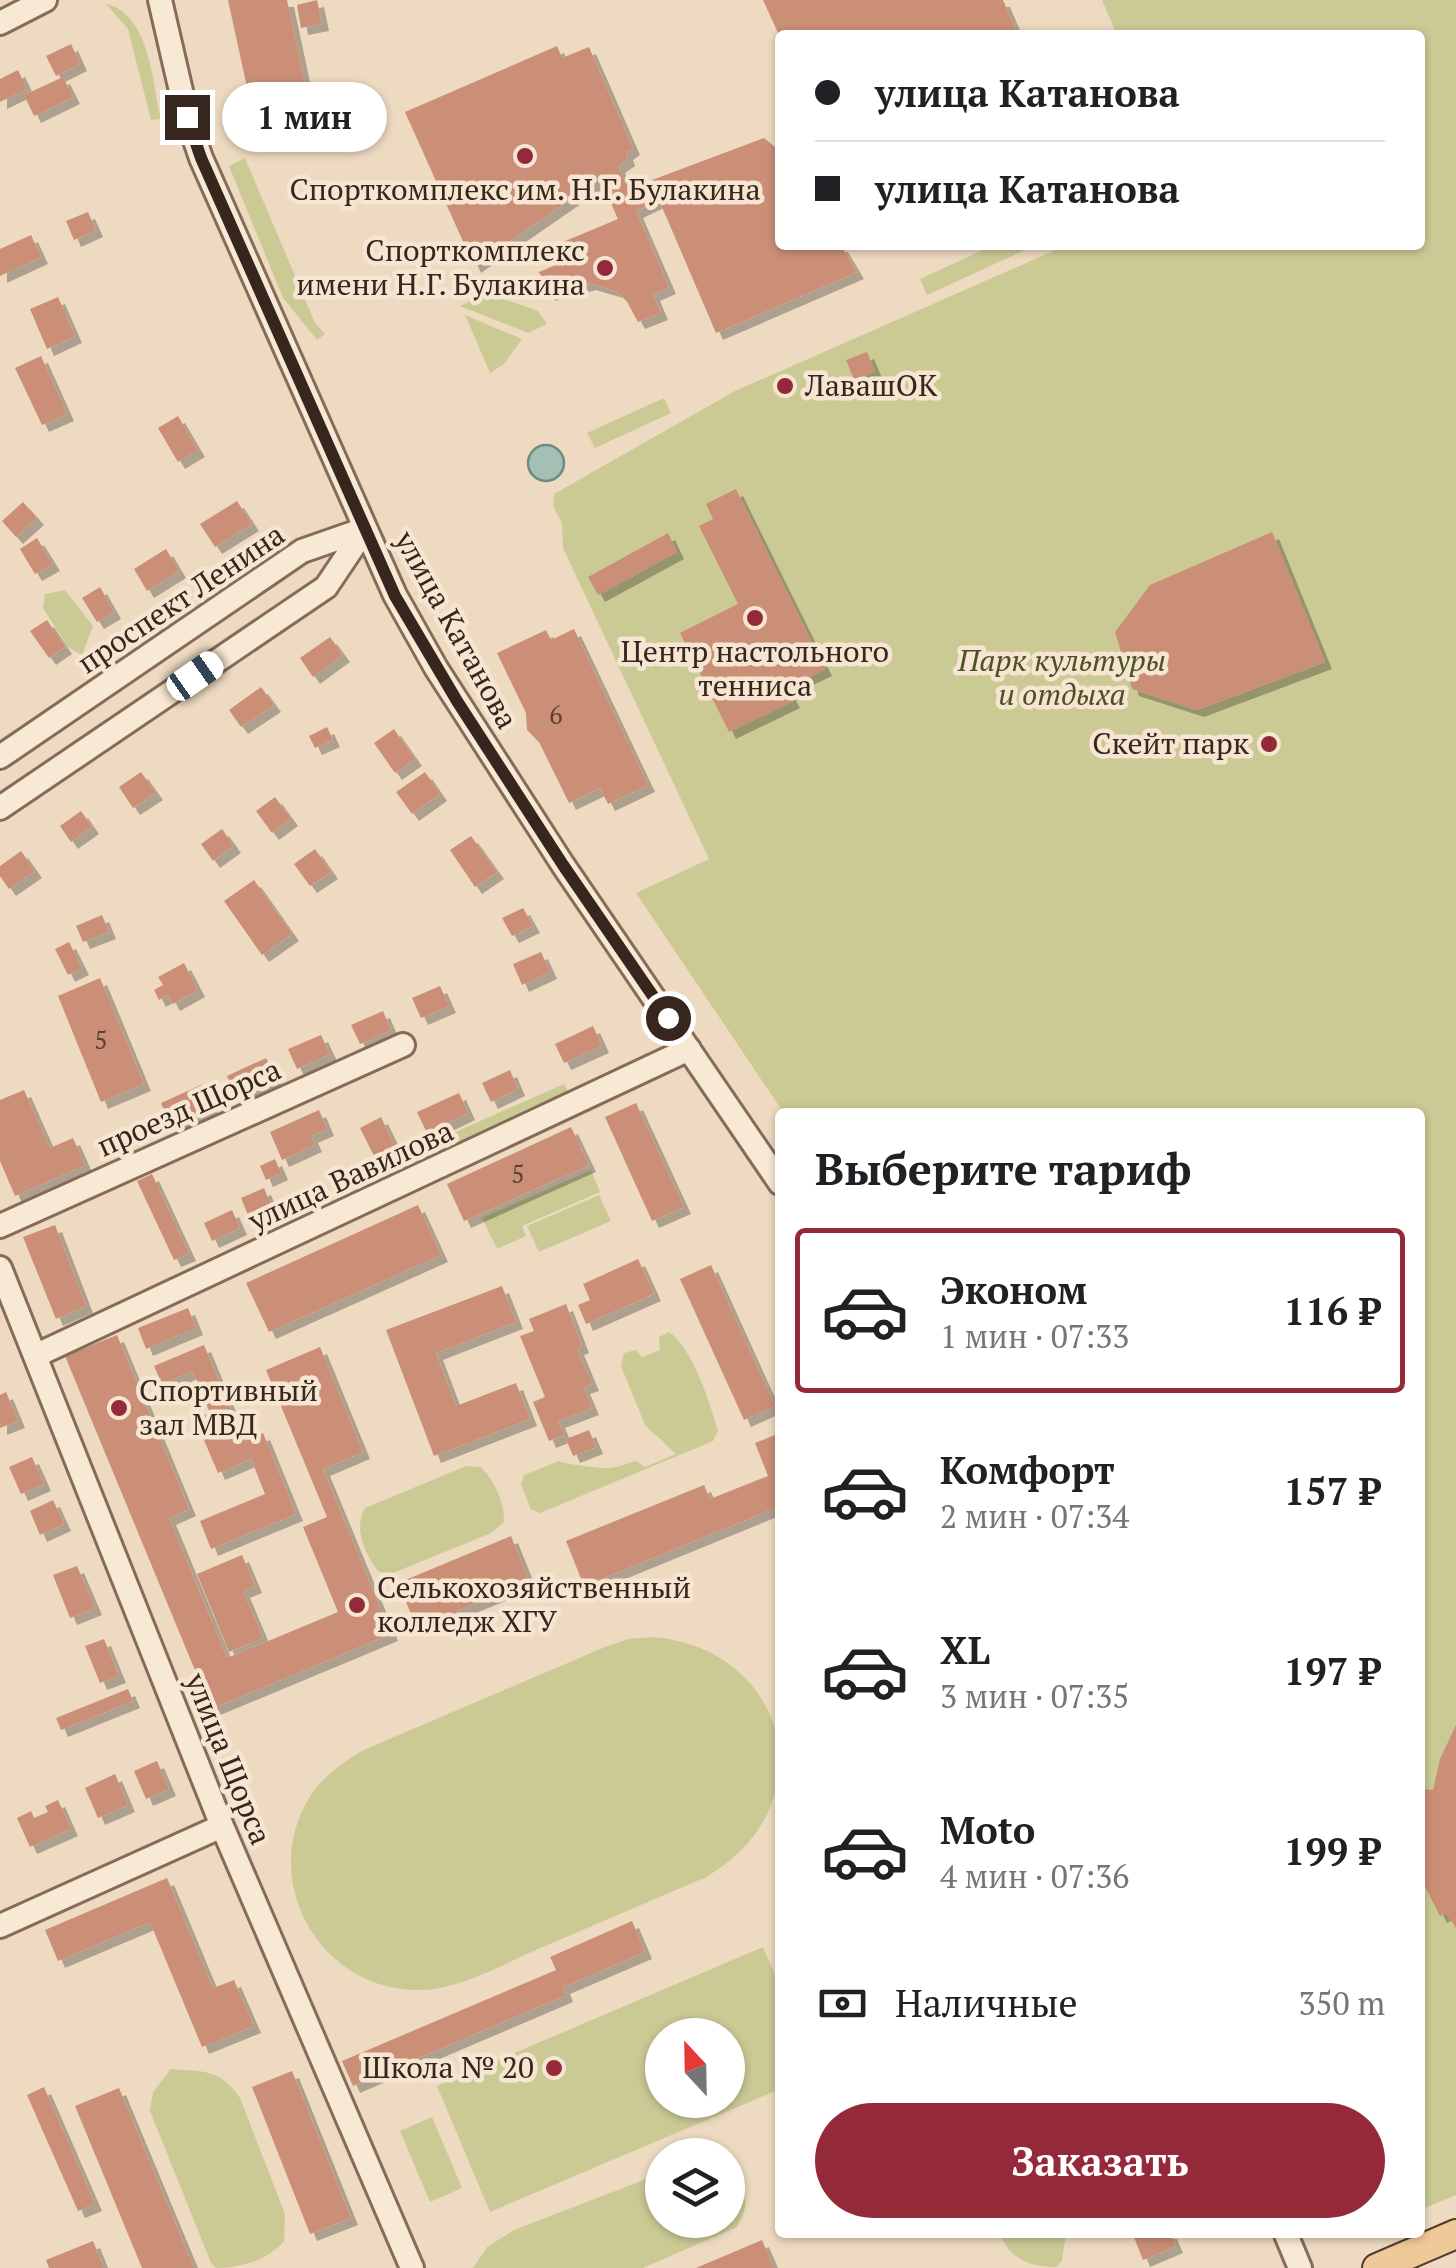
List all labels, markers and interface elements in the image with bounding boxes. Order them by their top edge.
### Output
text: улица Катанова [875,68,1180,118]
callout: 1 мин [222,82,387,152]
route end [165,95,210,140]
text: 1 мин [257,96,352,138]
marker: Спорткомплекс им. Н.Г. Булакина [514,145,536,167]
text: улица Катанова [875,164,1180,214]
place label: Спорткомплекс им. Н.Г. Булакина [289,169,761,209]
place label: Спорткомплекс имени Н.Г. Булакина [296,230,585,304]
marker: Спорткомплекс имени Н.Г. Булакина [594,257,616,279]
place label: ЛавашOK [804,365,938,405]
marker: ЛавашOK [774,375,796,397]
street label: проспект Ленина [69,514,292,682]
street label: улица Катанова [385,523,528,736]
marker: Центр настольного тенниса [744,607,766,629]
place label: Центр настольного тенниса [621,631,889,705]
park label: Парк культуры и отдыха [957,640,1166,714]
car [162,647,228,705]
house number: 6 [549,698,563,731]
place label: Скейт парк [1092,723,1250,763]
marker: Скейт парк [1258,733,1280,755]
route start [646,996,691,1041]
house number: 5 [94,1023,108,1056]
street label: проезд Щорса [90,1049,287,1165]
street label: улица Вавилова [241,1110,459,1240]
text: Выберите тариф [815,1138,1191,1198]
house number: 5 [511,1157,525,1190]
text: Эконом [940,1265,1087,1315]
icon: car [820,1266,910,1356]
text: 116 ₽ [1284,1286,1380,1336]
text: 1 мин · 07:33 [940,1315,1129,1357]
place label: Спортивный зал МВД [139,1370,318,1444]
marker: Спортивный зал МВД [108,1397,130,1419]
text: Комфорт [940,1445,1115,1495]
icon: car [820,1446,910,1536]
text: 157 ₽ [1284,1466,1380,1516]
text: 2 мин · 07:34 [940,1495,1129,1537]
place label: Селькохозяйственный колледж ХГУ [377,1567,691,1641]
marker: Селькохозяйственный колледж ХГУ [346,1594,368,1616]
text: XL [940,1625,990,1675]
icon: car [820,1626,910,1716]
text: 197 ₽ [1284,1646,1380,1696]
street label: улица Щорса [176,1666,281,1850]
text: 3 мин · 07:35 [940,1675,1129,1717]
text: Moto [940,1805,1035,1855]
icon: car [820,1806,910,1896]
text: 199 ₽ [1284,1826,1380,1876]
text: 4 мин · 07:36 [940,1855,1129,1897]
icon: cash [815,1976,870,2031]
text: Наличные [895,1978,1078,2028]
text: 350 m [1298,1982,1385,2024]
north arrow [645,2018,745,2118]
map controls [645,2018,745,2238]
place label: Школа № 20 [363,2047,534,2087]
marker: Школа № 20 [543,2057,565,2079]
button: Заказать [815,2103,1385,2218]
button: layers [645,2138,745,2238]

